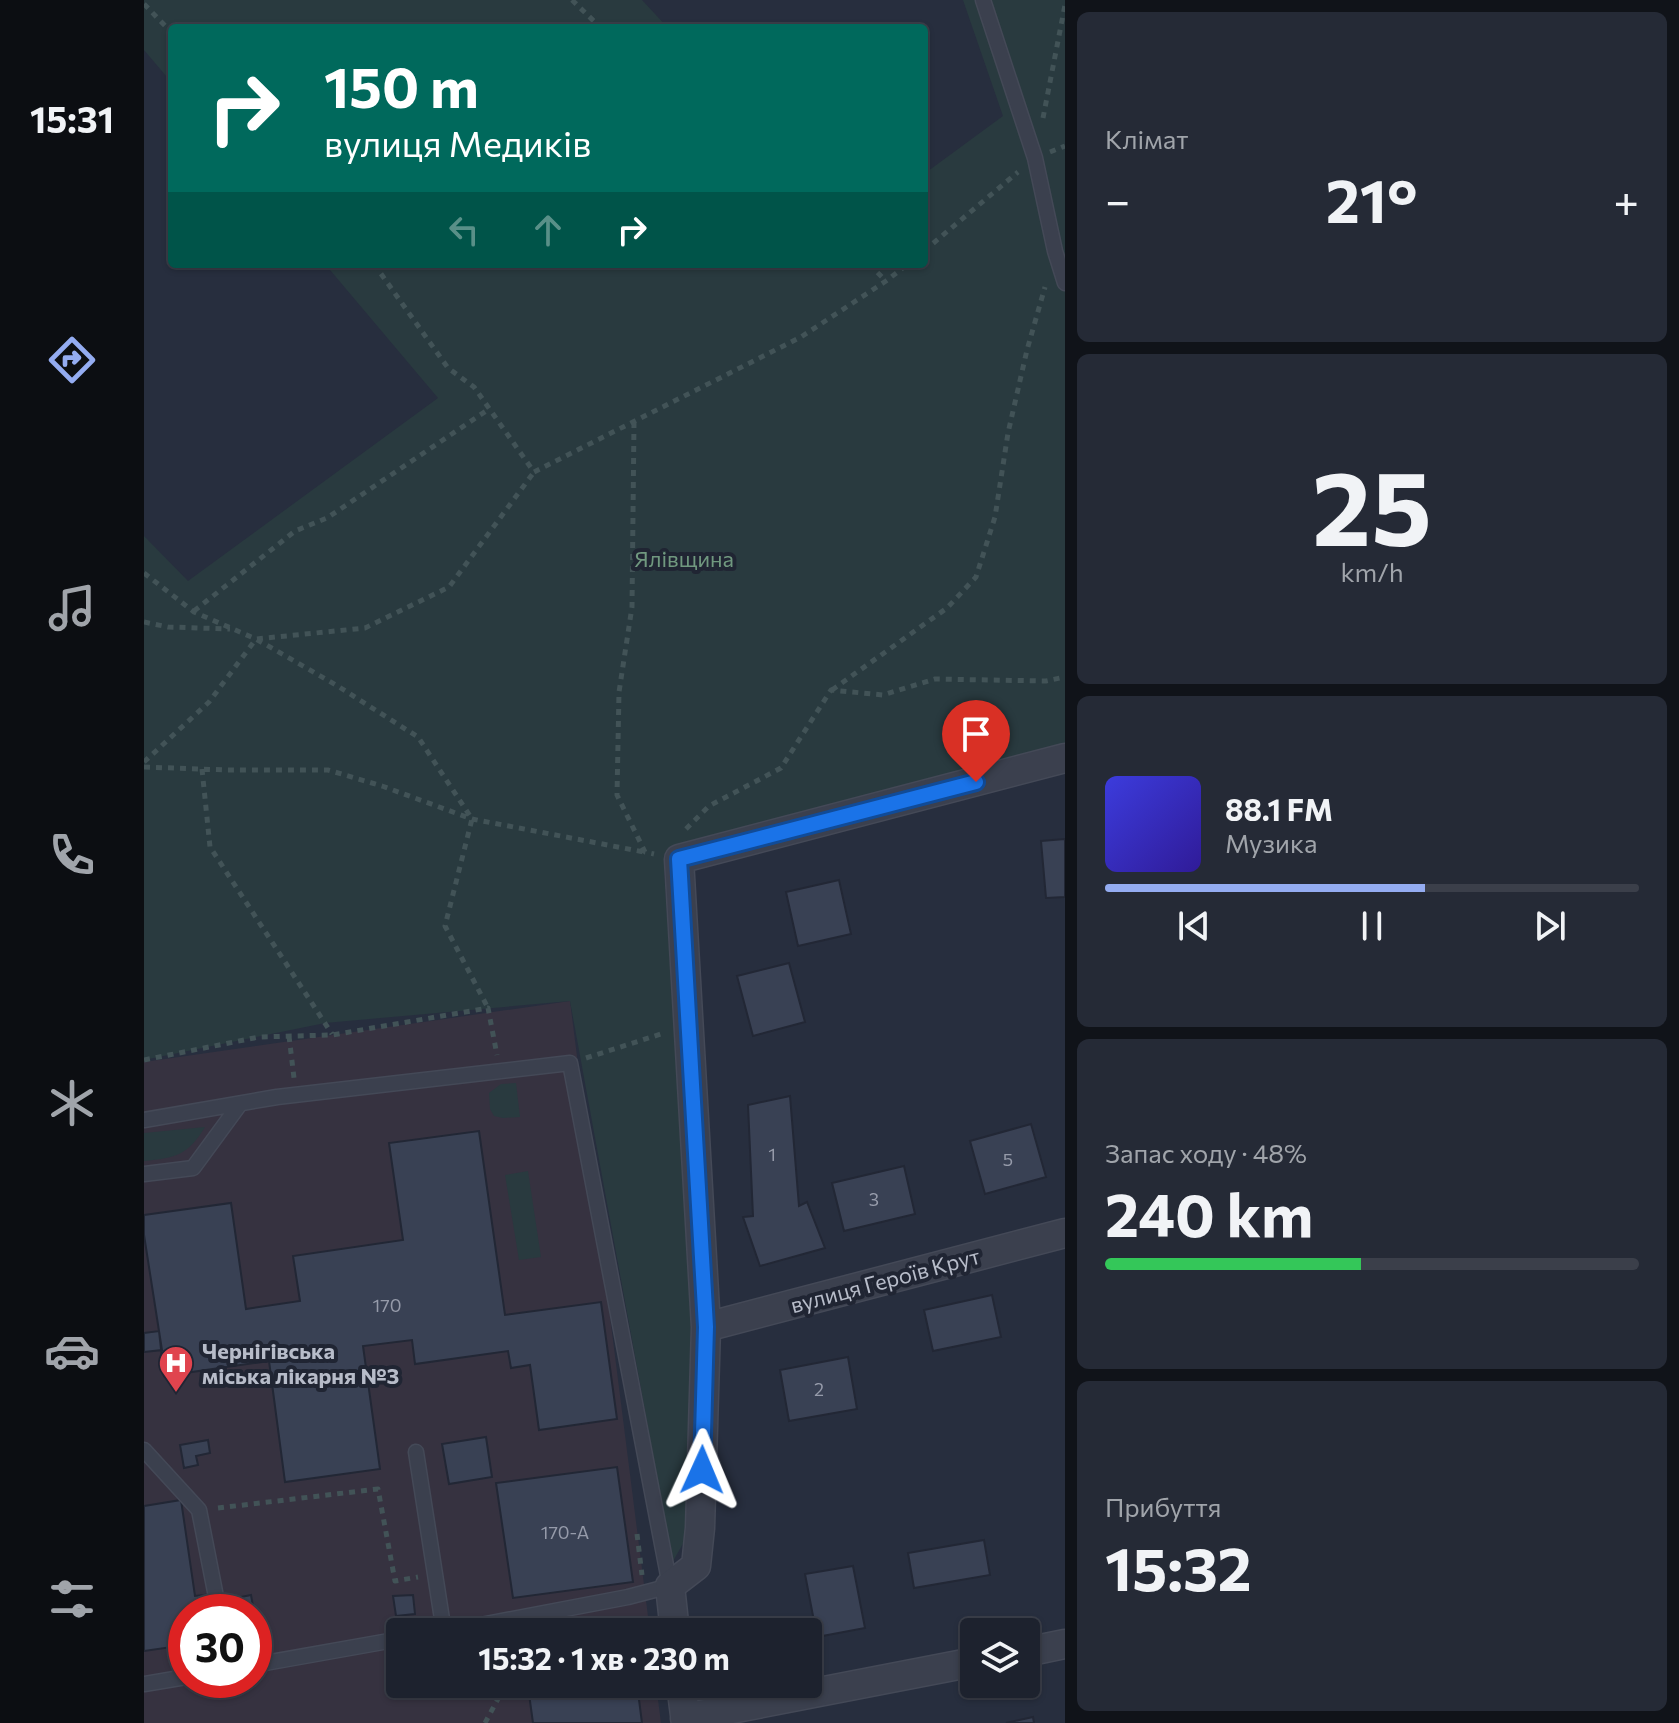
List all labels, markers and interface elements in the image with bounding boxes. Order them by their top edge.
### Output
text: 150 m [324,51,479,120]
icon: right [192,56,296,160]
text: 15:31 [30,96,114,140]
text: вулиця Медиків [324,120,591,164]
text: Клімат [1105,123,1188,154]
text: 21° [1326,162,1418,235]
text: − [1105,172,1130,226]
text: + [1613,172,1639,226]
icon: left [442,208,486,252]
icon: ahead [526,208,570,252]
icon: right [610,208,654,252]
icon: directions [44,332,100,388]
text: 25 [1312,440,1432,567]
park label: Ялівщина [634,545,734,572]
text: km/h [1340,556,1404,587]
icon: music [44,580,100,636]
pin [942,700,1010,782]
icon: arrive [954,712,998,756]
text: 88.1 FM [1225,790,1333,827]
icon: phone [44,827,100,883]
text: Музика [1225,827,1317,858]
icon: previous [1172,904,1216,948]
icon: pause [1350,904,1394,948]
icon: next [1528,904,1572,948]
icon: climate [44,1075,100,1131]
text: Запас ходу · 48% [1105,1137,1307,1168]
house number: 1 [768,1143,776,1165]
house number: 5 [1003,1148,1013,1170]
text: 240 km [1105,1176,1313,1249]
house number: 3 [869,1188,879,1210]
street label: вулиця Героїв Крут [787,1242,983,1318]
house number: 170 [373,1294,401,1316]
icon: car [44,1323,100,1379]
place label: Чернігівська міська лікарня №3 [202,1337,399,1389]
hospital icon: Чернігівська міська лікарня №3 [157,1344,195,1394]
house number: 2 [814,1378,824,1400]
position arrow [660,1428,744,1512]
text: Прибуття [1105,1491,1221,1522]
house number: 170-А [541,1521,589,1543]
text: 15:32 [1105,1530,1252,1603]
icon: filters [44,1571,100,1627]
speed limit sign: 30 [168,1594,272,1698]
map controls [960,1618,1040,1698]
button: layers [960,1618,1040,1698]
text: 15:32 · 1 хв · 230 m [478,1639,730,1676]

